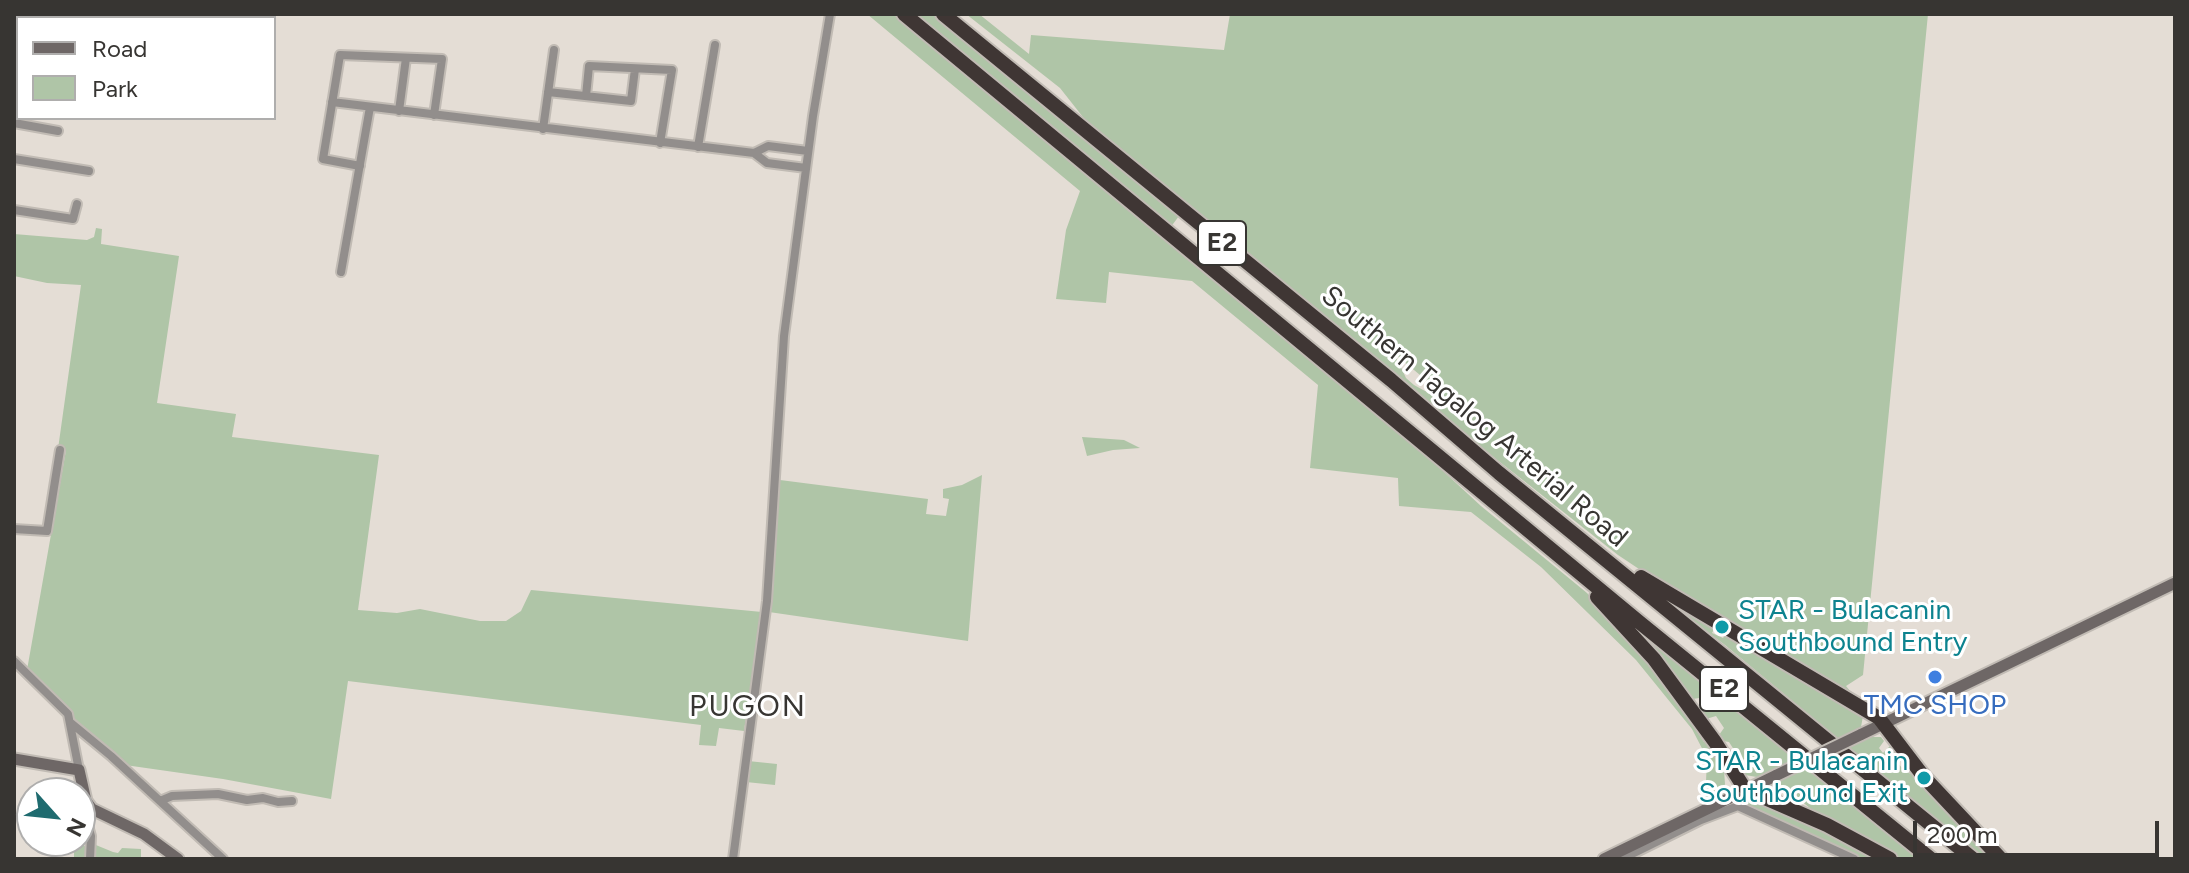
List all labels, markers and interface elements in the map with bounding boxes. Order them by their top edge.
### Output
legend [16,16,276,120]
text: Road [92,34,147,63]
text: Park [92,74,138,103]
road number: E2 [1198,221,1246,265]
street label: Southern Tagalog Arterial Road [1314,279,1634,555]
place label: STAR - Bulacanin Southbound Entry [1738,594,1967,660]
marker: STAR - Bulacanin Southbound Entry [1713,618,1731,636]
road number: E2 [1700,667,1748,711]
marker: TMC SHOP [1926,668,1944,686]
district label: PUGON [689,689,807,725]
place label: TMC SHOP [1864,689,2006,723]
place label: STAR - Bulacanin Southbound Exit [1695,745,1908,811]
marker: STAR - Bulacanin Southbound Exit [1915,769,1933,787]
north arrow [16,777,96,857]
scale bar [1917,805,2163,855]
text: N [60,813,92,841]
text: 200 m [1927,820,1998,849]

